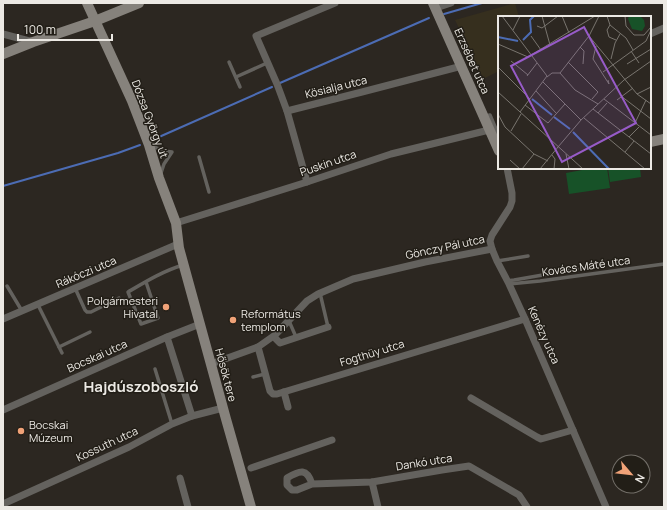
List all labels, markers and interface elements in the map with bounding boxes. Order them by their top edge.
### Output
scale bar [18,16,112,42]
inset map [498,16,651,169]
text: 100 m [24,21,56,38]
street label: Erzsébet utca [451,25,494,96]
street label: Kösialja utca [303,72,369,101]
street label: Dózsa György út [129,78,172,160]
street label: Puskin utca [298,146,358,179]
street label: Gönczy Pál utca [404,231,486,262]
street label: Rákóczi utca [53,252,118,291]
street label: Kovács Máté utca [541,252,631,279]
place label: Polgármesteri Hivatal [87,293,158,321]
marker: Polgármesteri Hivatal [161,302,171,312]
street label: Kenézy utca [525,303,564,366]
place label: Református templom [241,306,301,334]
marker: Református templom [228,315,238,325]
street label: Bocskai utca [64,336,129,375]
street label: Fogthüy utca [338,336,406,369]
street label: Hősök tere [212,346,241,404]
district label: Hajdúszoboszló [83,376,199,397]
place label: Bocskai Múzeum [29,417,72,445]
street label: Kossuth utca [73,423,140,464]
marker: Bocskai Múzeum [16,426,26,436]
street label: Dankó utca [395,450,453,473]
north arrow [611,454,651,494]
text: N [632,472,649,486]

